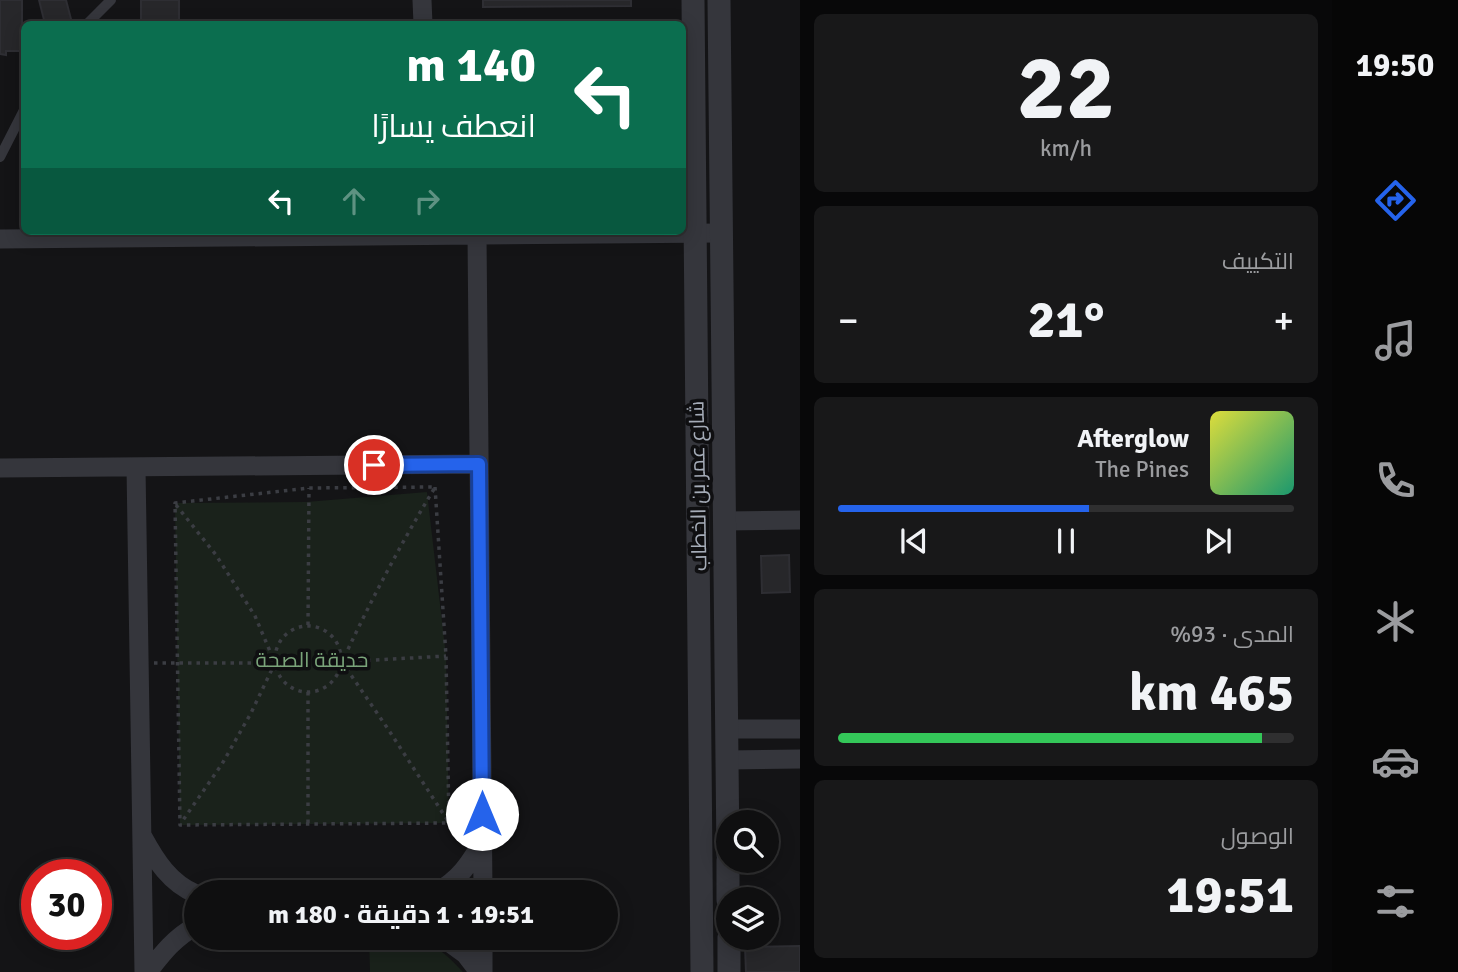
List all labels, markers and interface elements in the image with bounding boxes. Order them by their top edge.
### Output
text: 22 [1017,32,1115,145]
text: 140 m [406,35,536,95]
text: 19:50 [1356,46,1434,85]
icon: left [560,49,651,140]
text: انعطف يسارًا [371,107,536,146]
text: km/h [1040,134,1092,163]
icon: directions [1371,176,1420,225]
icon: left [262,182,300,220]
icon: ahead [335,182,373,220]
icon: right [408,182,446,220]
text: التكييف [1222,247,1294,276]
text: 21° [1028,288,1104,352]
text: − [838,297,859,344]
text: + [1273,297,1294,344]
icon: music [1371,316,1420,365]
street label: شارع عمر بن الخطاب [684,401,713,571]
text: Afterglow [1077,423,1189,455]
pin [344,435,404,495]
icon: arrive [355,446,393,484]
text: The Pines [1095,455,1189,484]
icon: phone [1371,456,1420,505]
icon: previous [895,522,933,560]
icon: pause [1047,522,1085,560]
icon: next [1199,522,1237,560]
icon: climate [1371,597,1420,646]
text: المدى · 93% [1170,620,1294,649]
park label: حديقة الصحة [256,647,368,673]
text: 465 km [1129,661,1294,725]
icon: car [1371,737,1420,786]
position arrow [445,777,519,851]
map controls [716,810,779,950]
button: search [716,810,779,873]
text: الوصول [1221,822,1294,851]
speed limit sign: 30 [21,859,112,950]
text: 19:51 [1166,863,1294,927]
icon: filters [1371,877,1420,926]
button: layers [716,887,779,950]
text: 19:51 · 1 دقيقة · 180 m [268,899,534,931]

